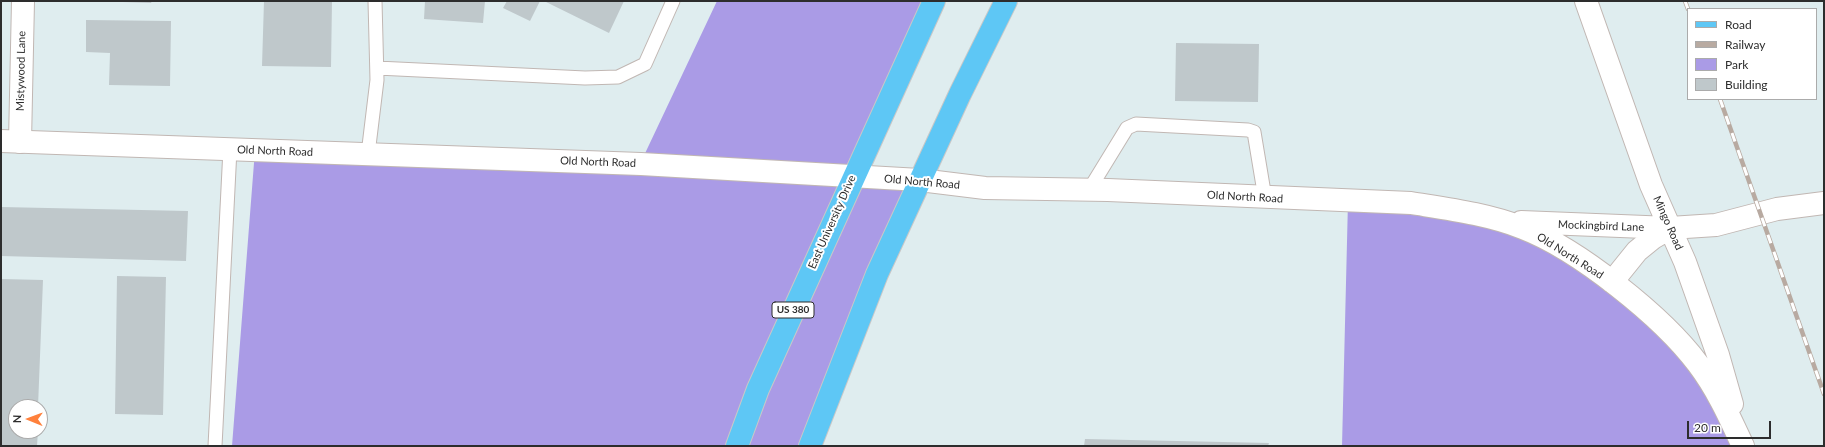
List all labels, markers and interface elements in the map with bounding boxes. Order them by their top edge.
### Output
legend [1687,8,1817,100]
text: Road [1725,17,1752,32]
street label: Mistywood Lane [14,31,28,111]
text: Railway [1725,37,1765,52]
text: Park [1725,57,1748,72]
text: Building [1725,77,1768,92]
street label: Old North Road [237,143,313,159]
street label: Old North Road [560,154,636,170]
street label: Old North Road [884,172,960,192]
street label: East University Drive [805,173,859,271]
street label: Old North Road [1207,188,1283,206]
street label: Mingo Road [1650,194,1686,252]
street label: Mockingbird Lane [1558,218,1644,234]
street label: Old North Road [1534,230,1606,282]
road number: US 380 [772,302,814,318]
north arrow [8,399,48,439]
scale bar [1689,413,1773,439]
text: N [10,414,23,423]
text: 20 m [1694,420,1721,435]

